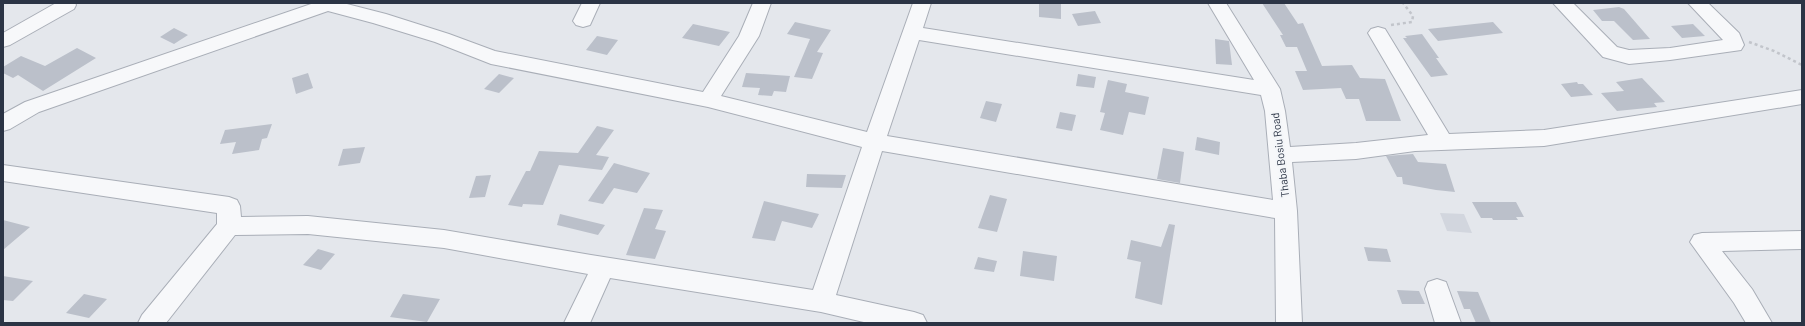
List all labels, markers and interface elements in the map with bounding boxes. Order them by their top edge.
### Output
street label: Thaba Bosiu Road [1268,112,1291,198]

